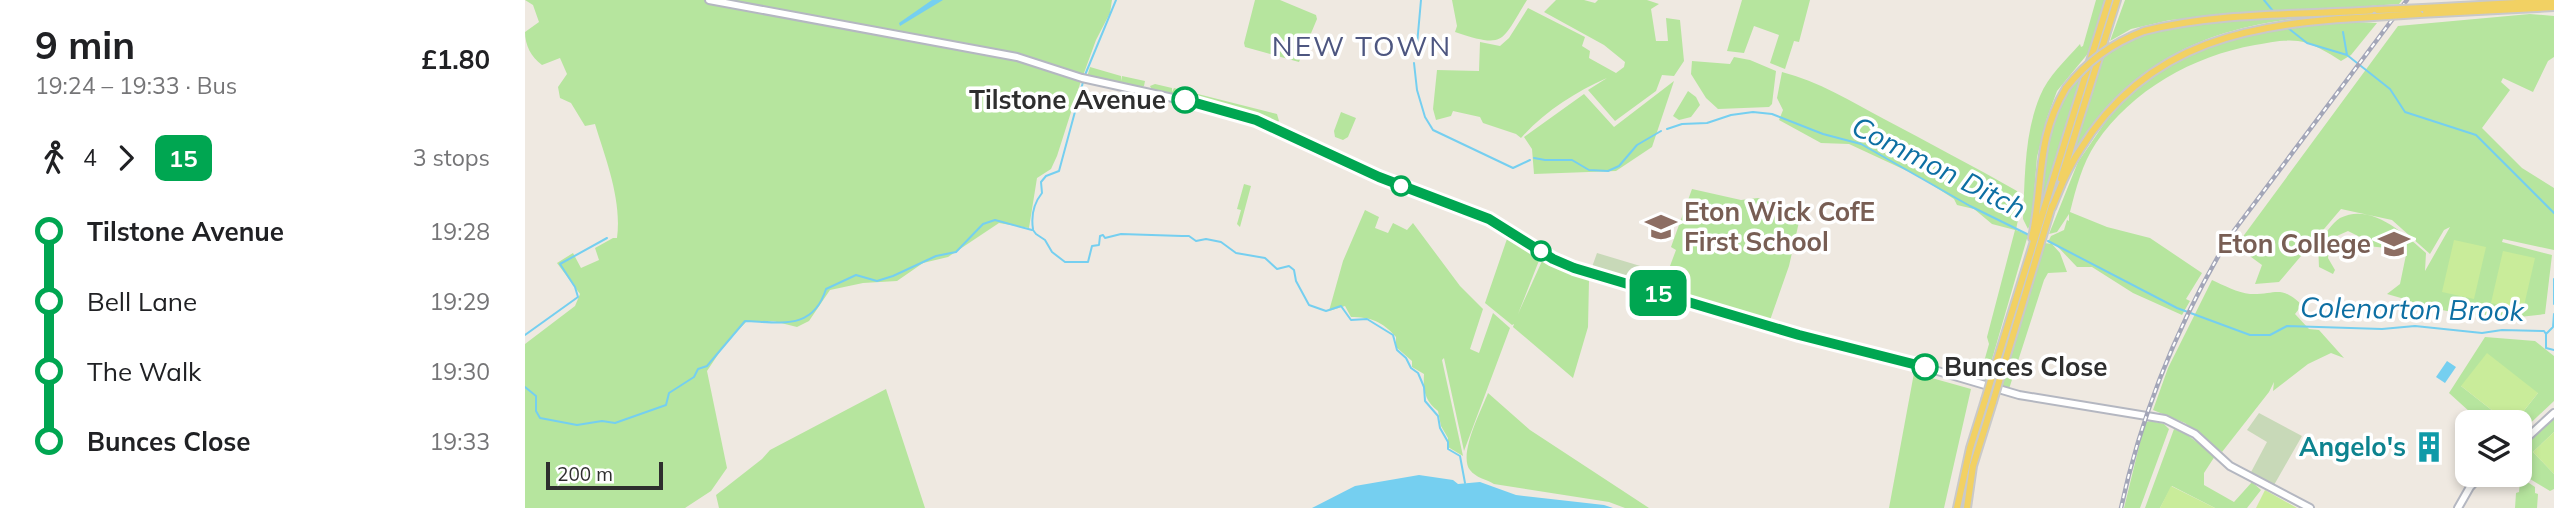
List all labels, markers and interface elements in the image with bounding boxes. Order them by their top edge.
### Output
text: 9 min [35,21,135,69]
district label: NEW TOWN [1272,28,1452,63]
text: £1.80 [421,43,490,76]
text: 19:24 – 19:33 · Bus [35,71,237,100]
place label: Tilstone Avenue [969,83,1166,116]
marker: Tilstone Avenue [1172,87,1198,113]
water label: Common Ditch [1846,108,2032,225]
icon: walk [35,139,73,177]
icon: forward [107,139,145,177]
text: 4 [83,143,97,172]
text: 15 [169,143,198,173]
text: 3 stops [413,143,490,172]
unlabelled marker [1391,176,1411,196]
place label: Eton Wick CofE First School [1684,195,1875,258]
school or university icon: Eton Wick CofE First School [1644,210,1678,244]
text: Tilstone Avenue [87,215,284,248]
text: 19:28 [430,217,490,246]
place label: Eton College [2217,227,2371,260]
school or university icon: Eton College [2377,227,2411,261]
unlabelled marker [1531,241,1551,261]
line badge: 15 [1627,270,1689,316]
text: 15 [1644,278,1672,308]
text: Bell Lane [87,285,197,318]
text: 19:29 [430,287,490,316]
water label: Colenorton Brook [2300,289,2526,328]
place label: Bunces Close [1944,350,2108,383]
marker: Bunces Close [1912,354,1938,380]
text: The Walk [87,355,201,388]
text: 19:30 [430,357,490,386]
map controls [2455,410,2532,487]
button: layers [2455,410,2532,487]
text: Bunces Close [87,425,251,458]
text: 19:33 [430,427,490,456]
place label: Angelo's [2299,430,2406,463]
building icon: Angelo's [2412,430,2446,464]
scale bar [546,459,663,491]
text: 200 m [557,462,613,486]

